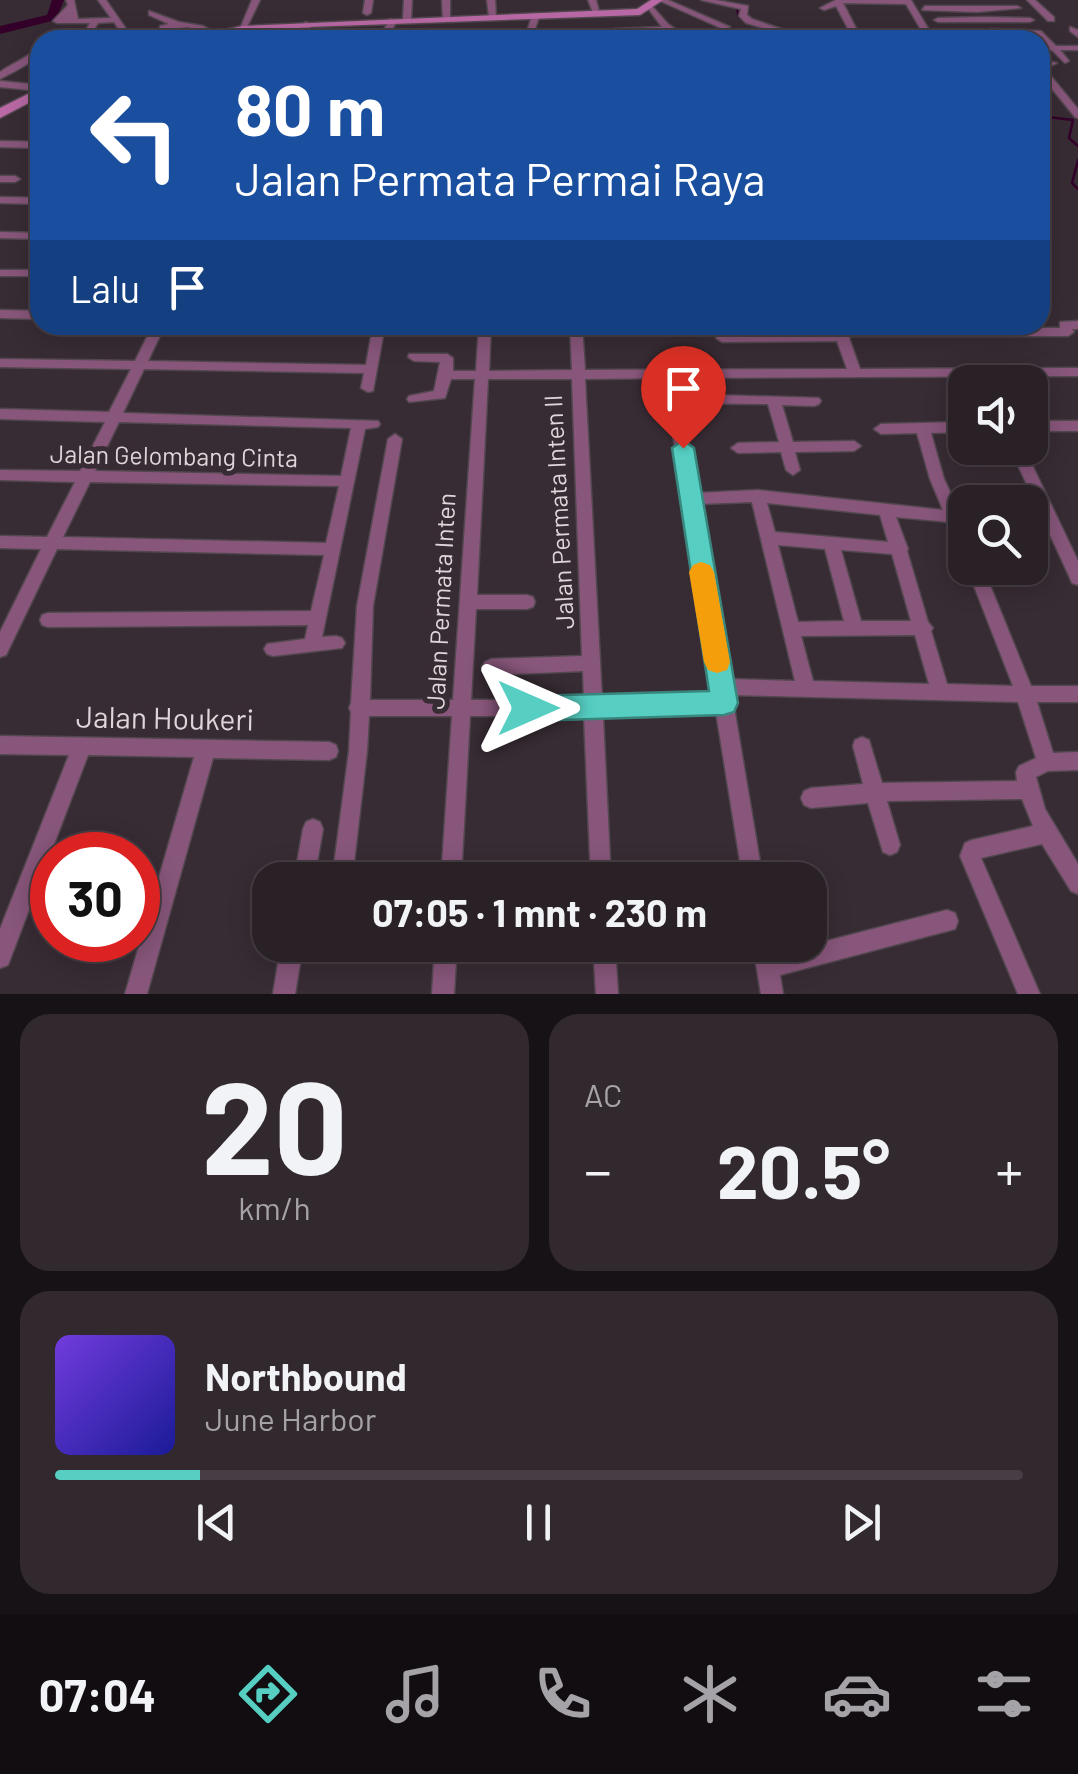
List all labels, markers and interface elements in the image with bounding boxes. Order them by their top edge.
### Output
text: 80 m [235,66,385,150]
icon: left [70,70,200,200]
text: Jalan Permata Permai Raya [235,151,766,205]
icon: arrive [160,260,215,315]
text: Lalu [70,265,140,311]
pin [641,346,726,449]
icon: arrive [656,361,711,416]
map controls [948,365,1048,585]
button: sound [948,365,1048,465]
street label: Jalan Permata Inten II [537,394,579,630]
street label: Jalan Gelombang Cinta [50,438,298,472]
button: search [948,485,1048,585]
street label: Jalan Permata Inten [419,492,461,710]
position arrow [476,656,580,760]
street label: Jalan Houkeri [76,697,254,737]
speed limit sign: 30 [30,832,160,962]
text: 07:05 · 1 mnt · 230 m [372,889,707,935]
text: 20 [201,1045,348,1201]
text: AC [584,1075,622,1113]
text: 20.5° [717,1124,890,1214]
text: − [584,1136,612,1202]
text: + [995,1136,1023,1202]
text: km/h [238,1188,311,1226]
text: Northbound [205,1353,407,1399]
text: June Harbor [205,1399,376,1437]
icon: previous [189,1495,244,1550]
icon: pause [511,1495,566,1550]
icon: next [834,1495,889,1550]
icon: directions [233,1659,303,1729]
icon: music [380,1659,450,1729]
icon: phone [528,1659,598,1729]
icon: climate [675,1659,745,1729]
icon: car [822,1659,892,1729]
icon: filters [969,1659,1039,1729]
text: 07:04 [39,1667,156,1721]

